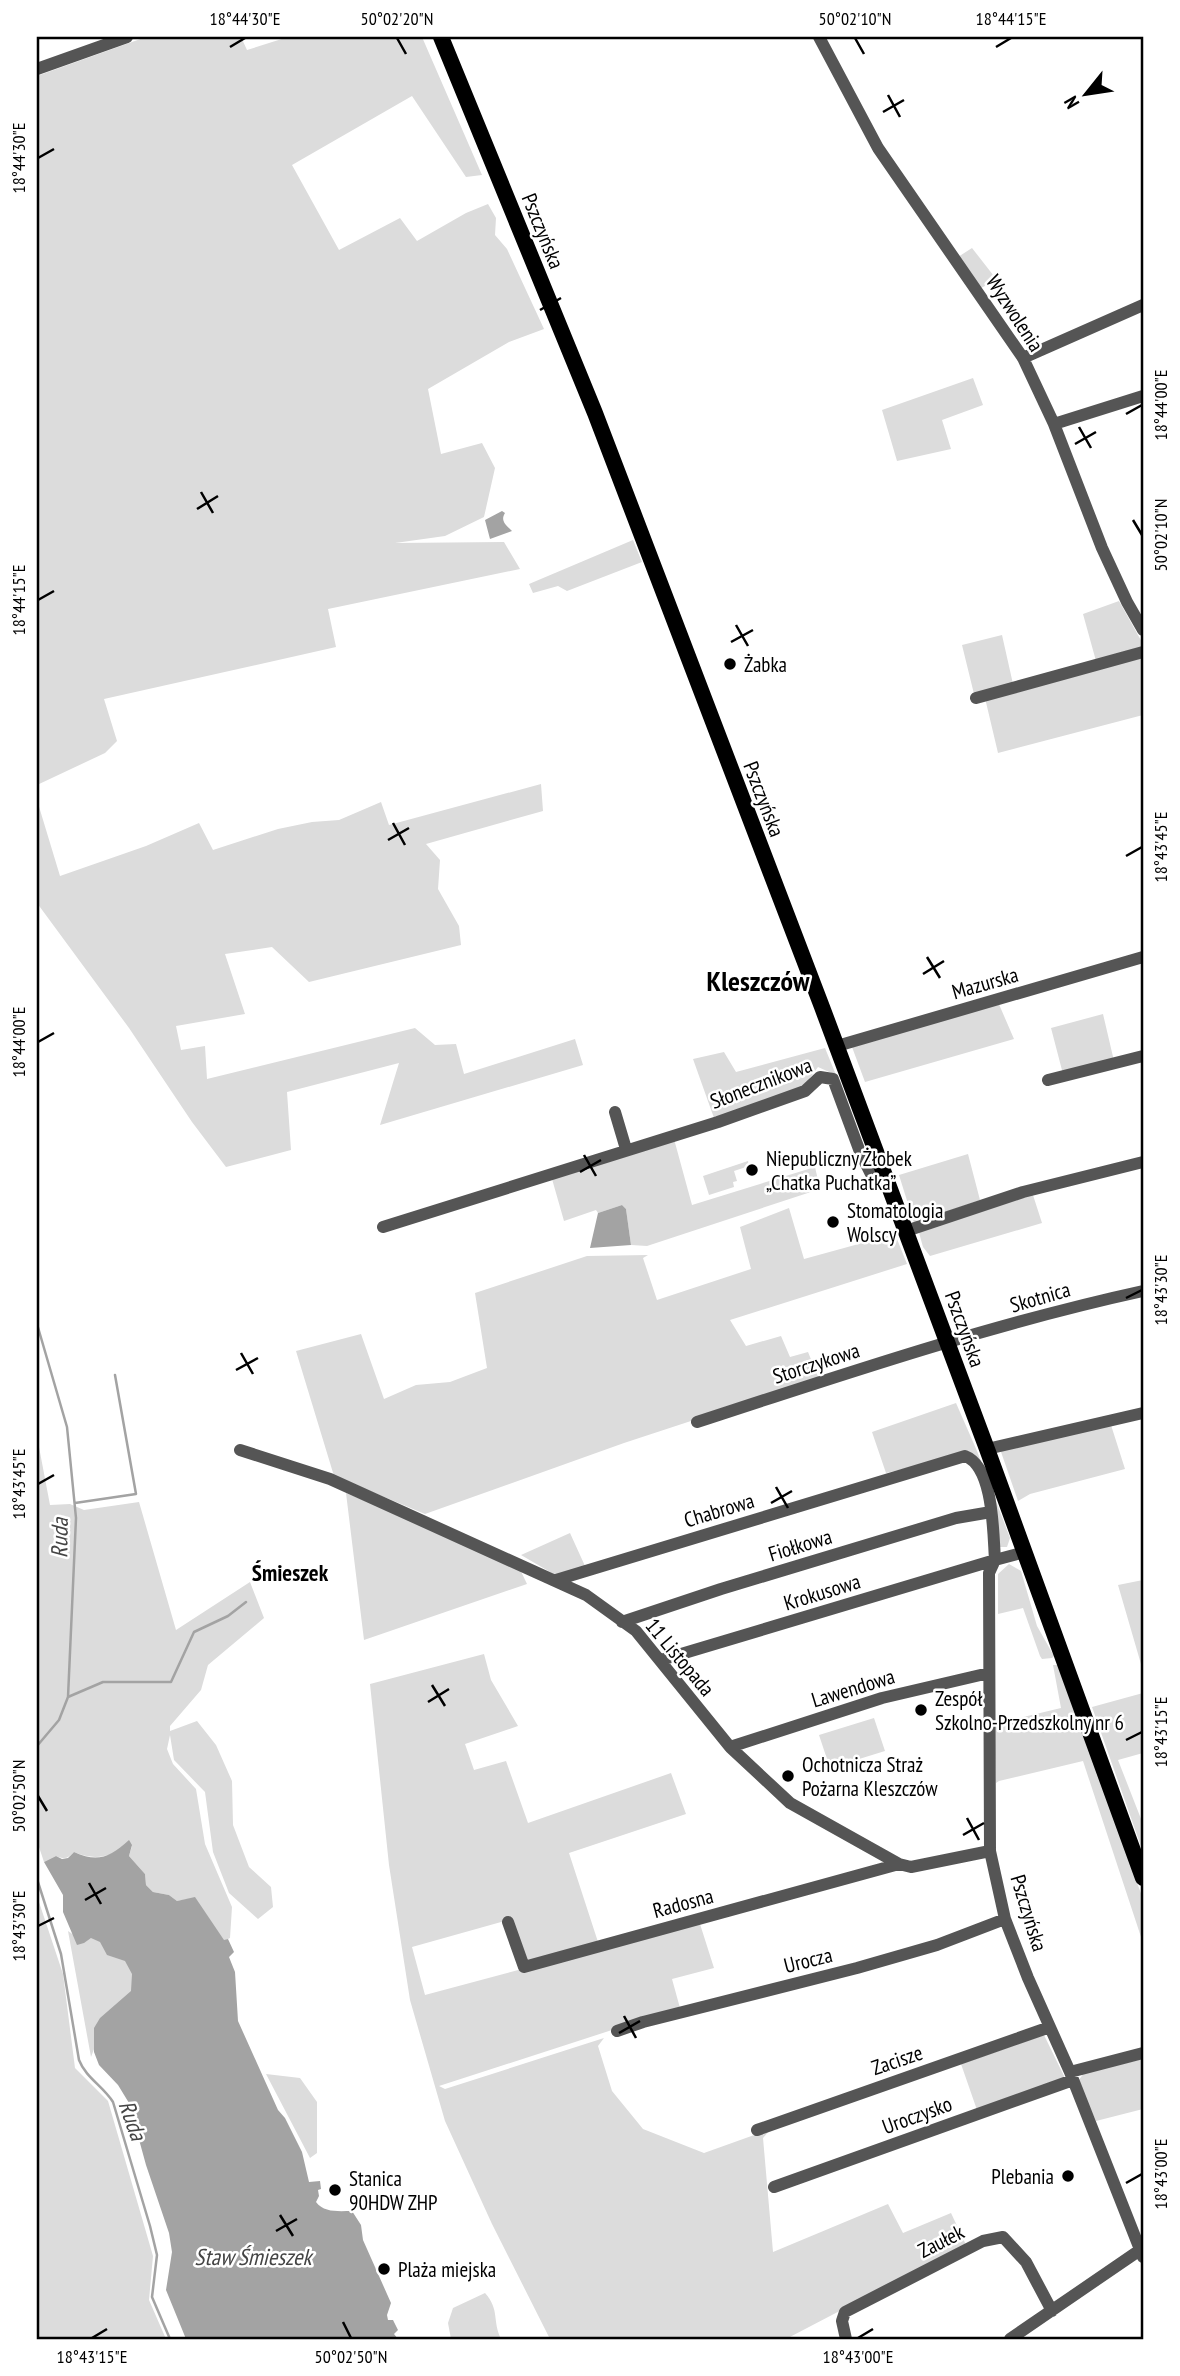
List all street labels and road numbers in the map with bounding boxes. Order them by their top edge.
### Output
street label: Pszczyńska [516,189,570,273]
street label: Wyzwolenia [980,269,1050,357]
street label: Pszczyńska [737,757,791,841]
street label: Mazurska [949,961,1021,1005]
street label: Słonecznikowa [706,1051,816,1115]
street label: Skotnica [1007,1276,1073,1318]
street label: Pszczyńska [939,1287,991,1371]
street label: Storczykowa [769,1336,863,1390]
street label: Chabrowa [681,1487,757,1533]
street label: Fiołkowa [765,1523,835,1567]
street label: Krokusowa [780,1568,864,1616]
street label: 11 Listopada [640,1613,720,1701]
street label: Lawendowa [808,1663,898,1713]
street label: Pszczyńska [1005,1871,1053,1955]
street label: Radosna [650,1882,716,1924]
street label: Urocza [781,1941,835,1979]
street label: Zacisze [868,2039,926,2081]
street label: Uroczysko [878,2090,956,2140]
street label: Zaułek [913,2218,969,2264]

